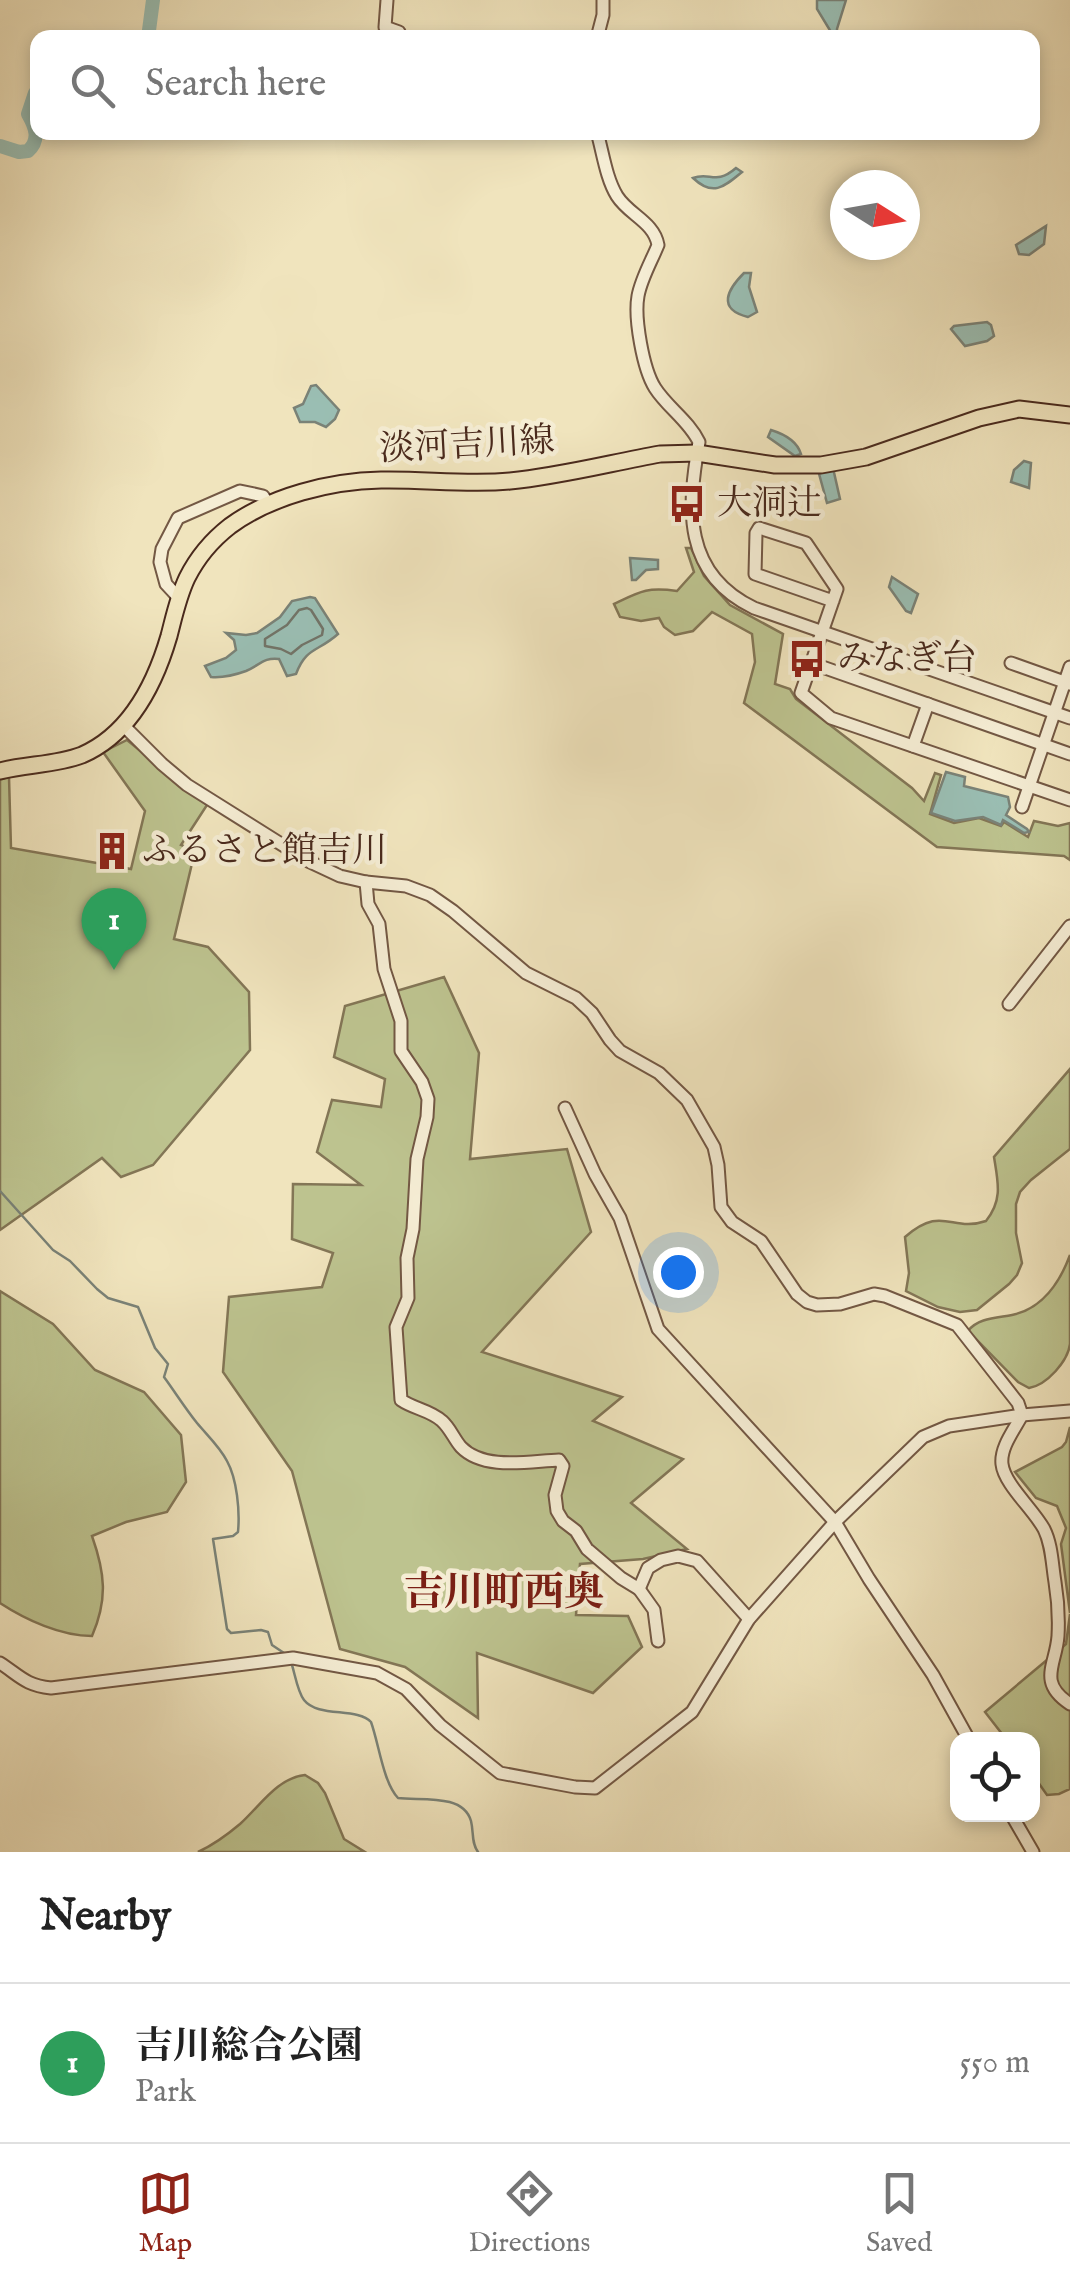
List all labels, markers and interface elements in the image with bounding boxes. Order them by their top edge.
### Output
search box [30,30,1040,140]
icon: search [65,58,120,113]
text: Search here [145,61,326,109]
north arrow [830,170,920,260]
street label: 淡河吉川線 [378,419,556,473]
place label: 大洞辻 [717,482,822,527]
bus stop icon: 大洞辻 [666,483,708,525]
place label: みなぎ台 [837,637,977,682]
bus stop icon: みなぎ台 [786,638,828,680]
place label: ふるさと館吉川 [142,829,387,874]
building icon: ふるさと館吉川 [91,830,133,872]
pin: 1 [82,888,146,970]
your location [653,1247,704,1298]
district label: 吉川町西奥 [404,1569,604,1620]
map controls [950,1732,1040,1822]
button: locate [950,1732,1040,1822]
text: Nearby [40,1891,171,1944]
text: 吉川総合公園 [135,2024,363,2072]
text: 1 [67,2043,78,2084]
text: 550 m [960,2043,1030,2084]
text: Park [135,2072,196,2113]
tab: Map [138,2166,193,2261]
tab: Directions [468,2166,590,2261]
tab: Saved [866,2166,932,2261]

